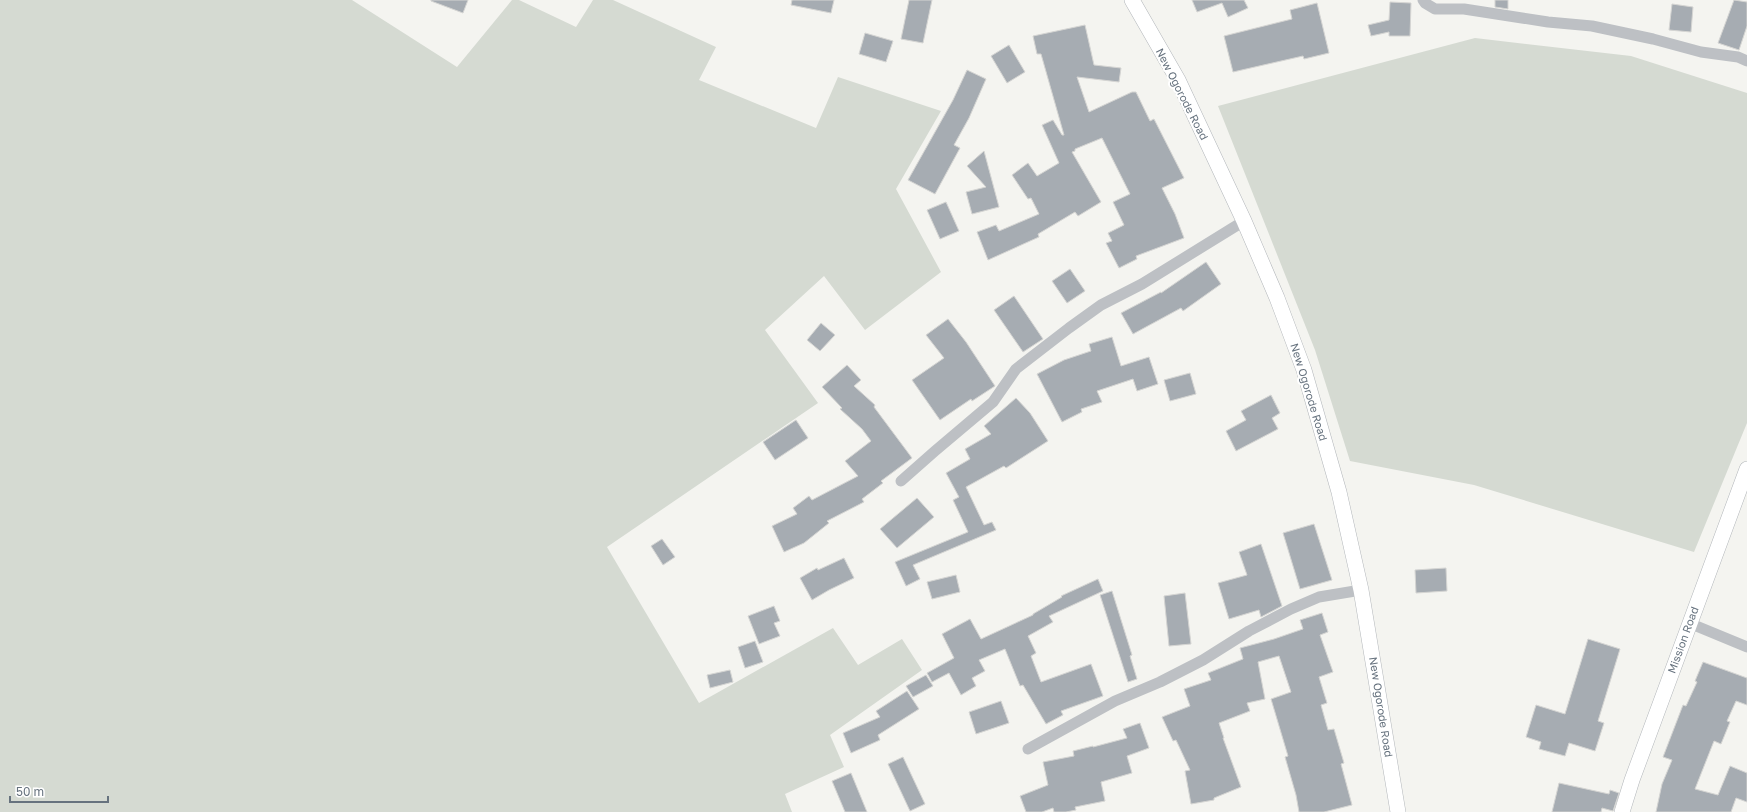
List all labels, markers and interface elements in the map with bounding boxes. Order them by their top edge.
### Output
street label: New Ogorode Road [1154,46,1211,142]
street label: New Ogorode Road [1288,341,1331,442]
street label: Mission Road [1664,605,1701,675]
street label: New Ogorode Road [1367,656,1396,758]
scale bar [10,778,108,804]
text: 50 m [16,784,44,799]

